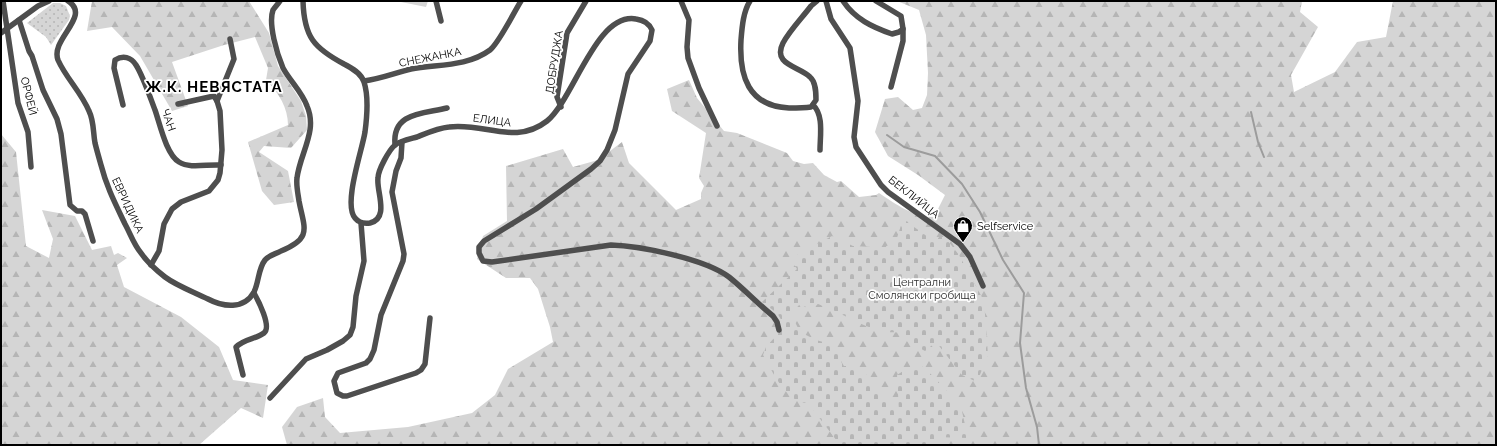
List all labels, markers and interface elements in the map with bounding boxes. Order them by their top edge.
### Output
street label: ДОБРУДЖА [543,29,566,95]
street label: СНЕЖАНКА [398,45,463,70]
street label: ОРФЕЙ [17,76,40,117]
district label: Ж.К. НЕВЯСТАТА [145,78,283,96]
street label: ЧАН [159,107,178,133]
street label: ЕЛИЦА [472,112,512,129]
street label: БЕКЛИЙЦА [886,173,942,222]
street label: ЕВРИДИКА [109,175,146,236]
shop icon: Selfservice [952,215,974,243]
place label: Selfservice [977,220,1034,233]
park label: Централни Смолянски гробища [868,276,976,302]

